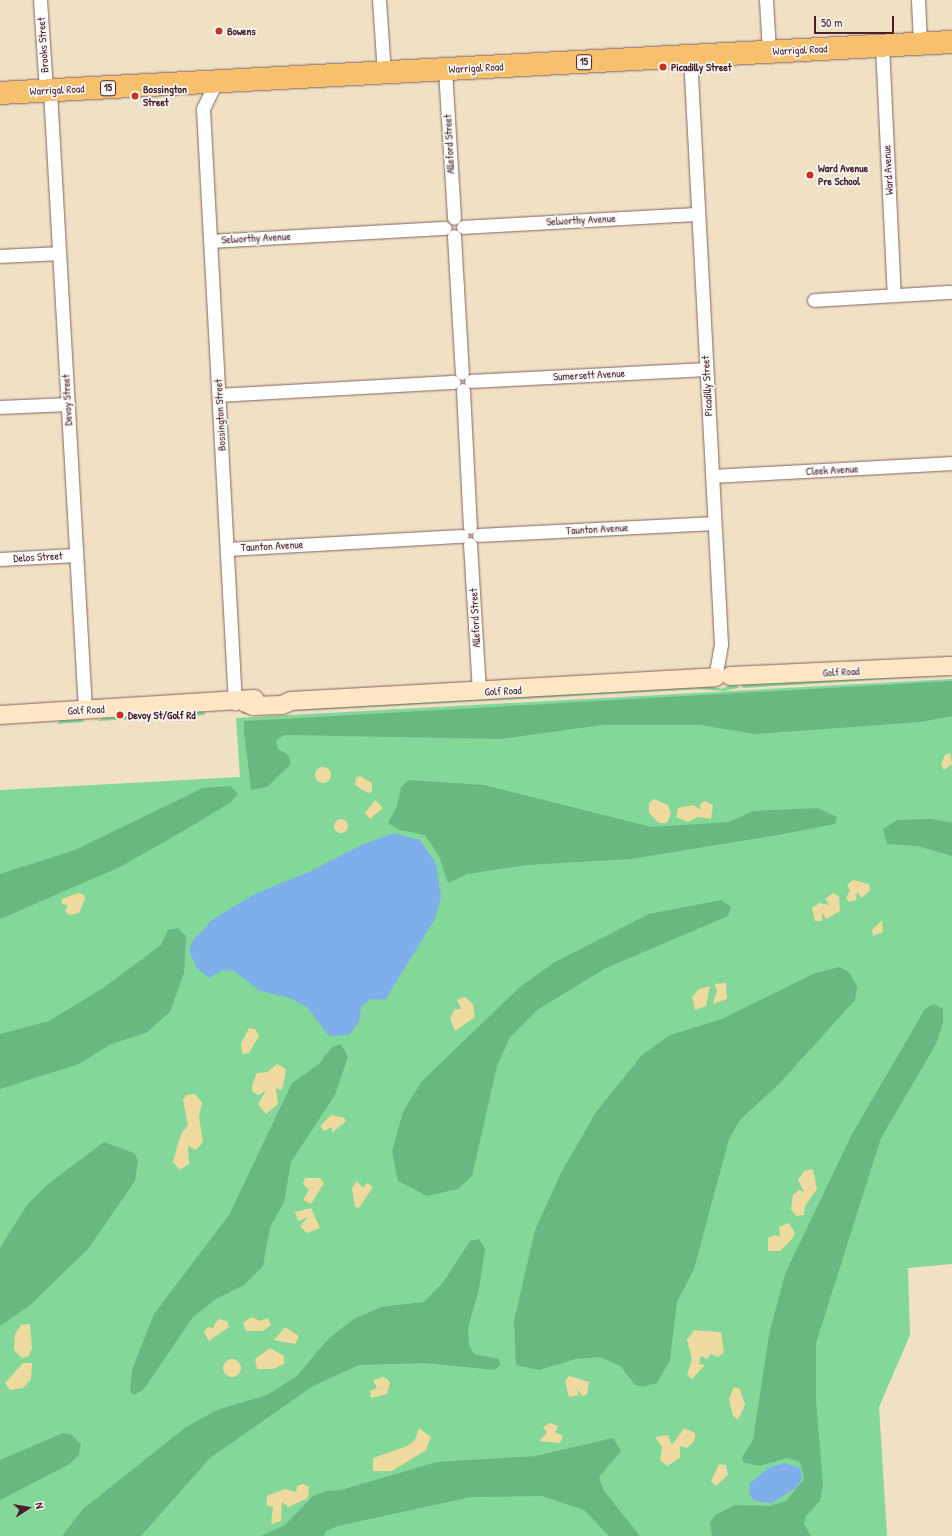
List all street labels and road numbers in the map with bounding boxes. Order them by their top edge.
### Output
street label: Brooks Street [34,17,52,73]
street label: Warrigal Road [772,42,828,58]
road number: 15 [576,54,592,70]
street label: Warrigal Road [448,60,504,76]
road number: 15 [100,80,116,96]
street label: Warrigal Road [29,82,85,98]
street label: Alleford Street [441,114,457,174]
street label: Ward Avenue [880,145,896,195]
street label: Selworthy Avenue [546,212,616,228]
street label: Selworthy Avenue [221,230,291,246]
street label: Picadilly Street [699,355,715,417]
street label: Sumersett Avenue [553,367,625,383]
street label: Devoy Street [59,374,75,426]
street label: Bossington Street [212,379,228,451]
street label: Cleek Avenue [805,462,859,478]
street label: Taunton Avenue [565,521,629,537]
street label: Taunton Avenue [240,538,304,554]
street label: Delos Street [13,549,63,565]
street label: Alleford Street [467,588,483,648]
street label: Golf Road [822,664,860,680]
street label: Golf Road [484,683,522,699]
street label: Golf Road [67,702,105,718]

